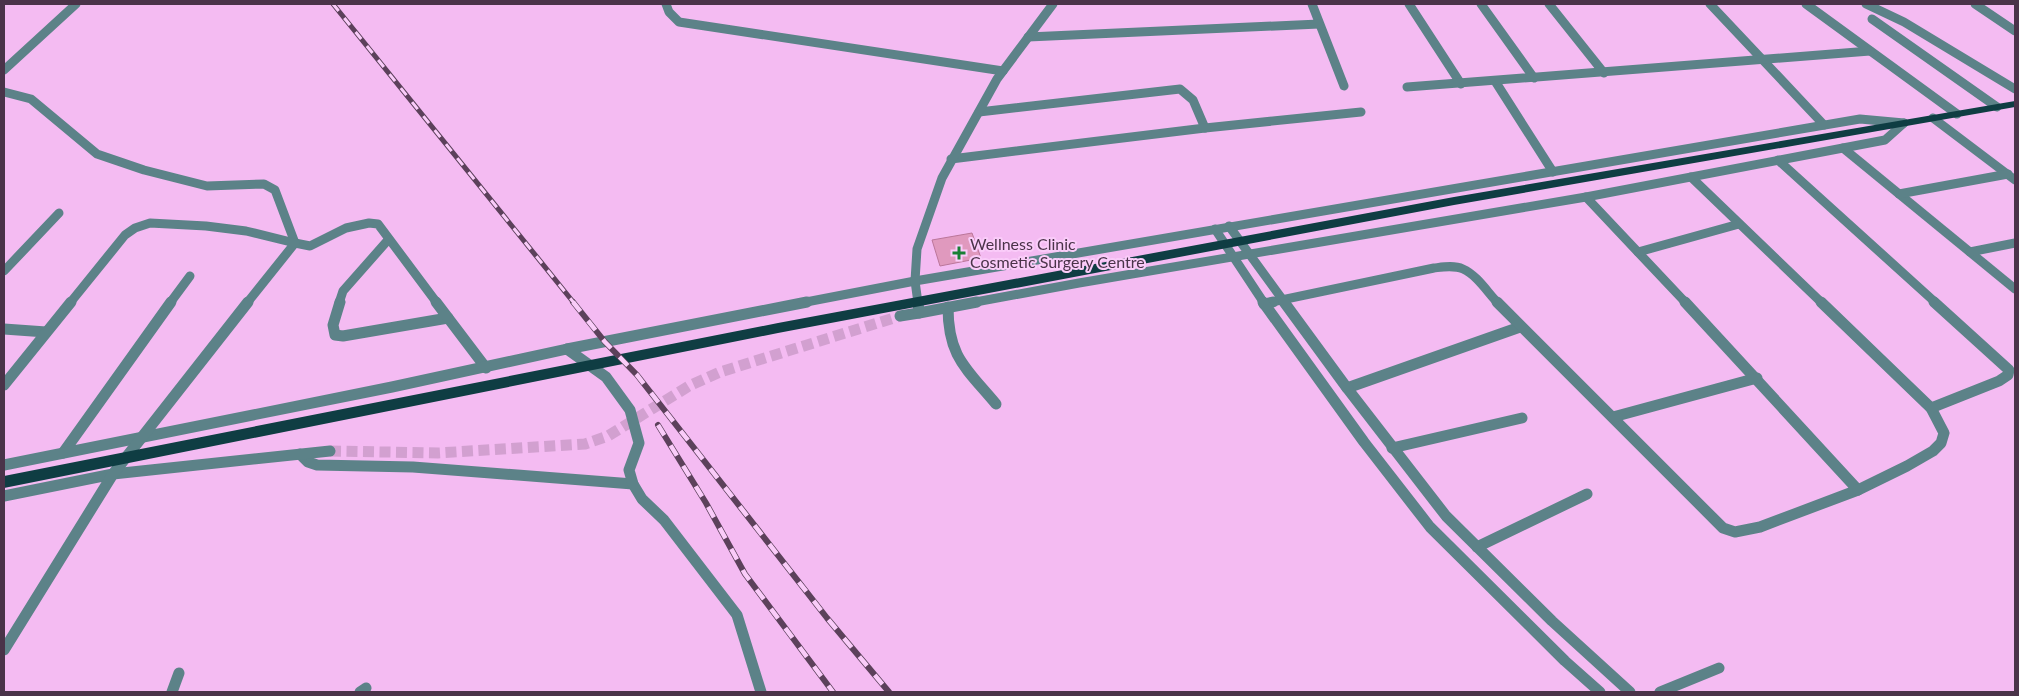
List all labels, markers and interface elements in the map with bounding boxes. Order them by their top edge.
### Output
place label: Wellness Clinic Cosmetic Surgery Centre [970,234,1145,271]
marker: Wellness Clinic Cosmetic Surgery Centre [952,246,966,260]

